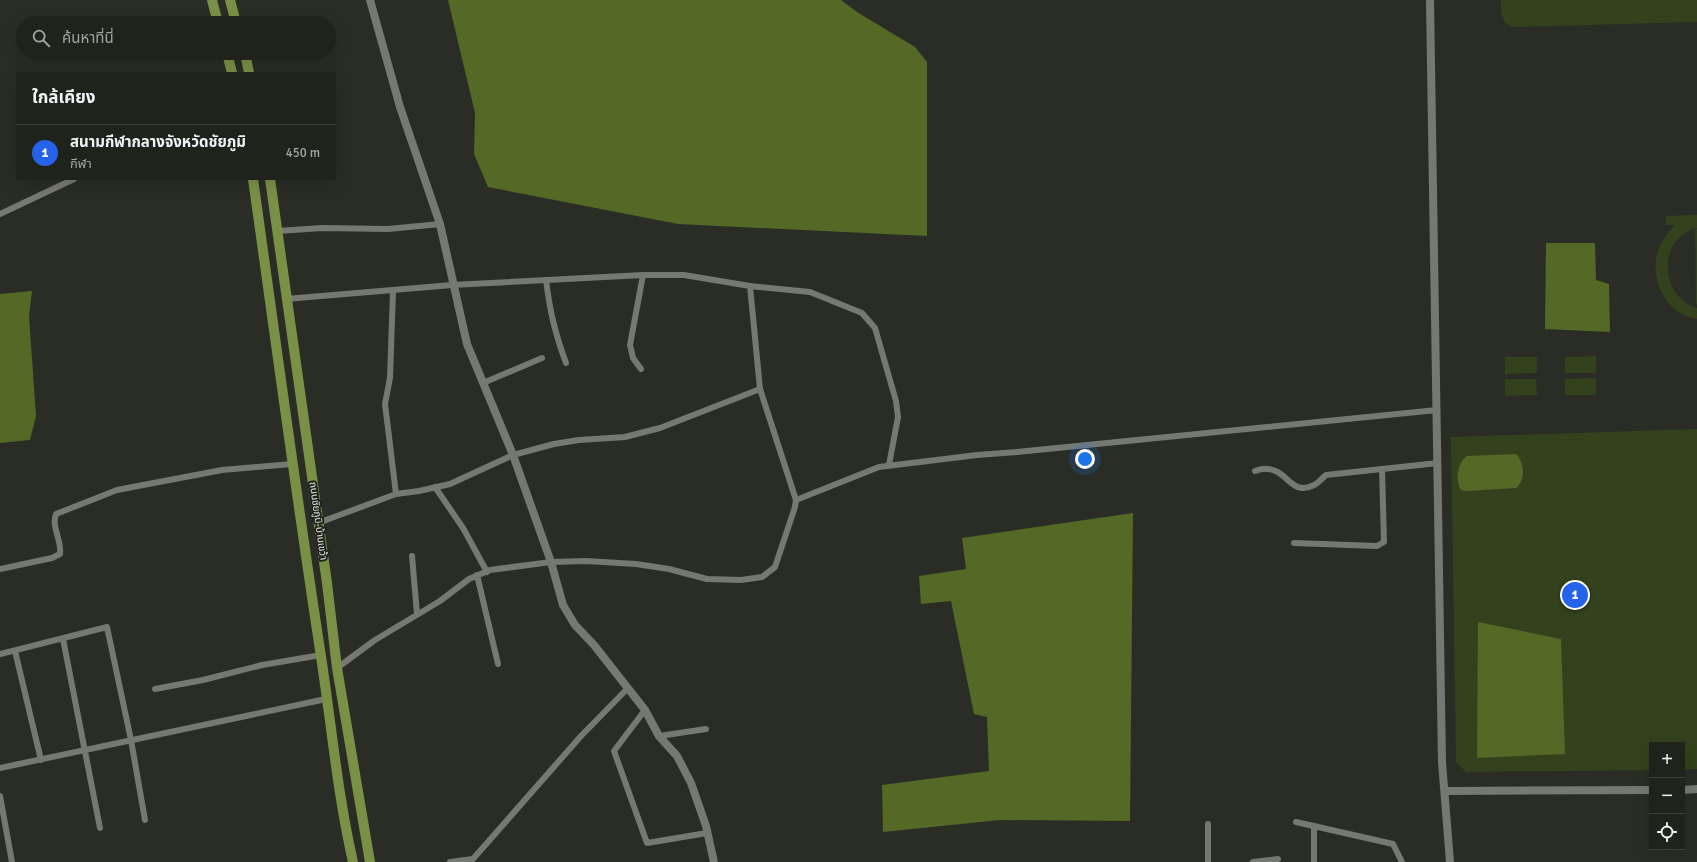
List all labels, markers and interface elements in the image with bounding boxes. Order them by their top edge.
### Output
search box [16,16,336,60]
icon: search [30,27,52,49]
text: ค้นหาที่นี่ [62,29,114,47]
text: ใกล้เคียง [32,87,95,108]
text: สนามกีฬากลางจังหวัดชัยภูมิ [70,133,246,151]
text: 1 [41,145,49,161]
text: 450 m [286,145,320,161]
text: กีฬา [70,156,92,172]
your location [1075,449,1095,469]
street label: ถนนชัยภูมิ-บ้านเขว้า [307,481,329,561]
pin: 1 [1562,580,1588,610]
map controls [1649,742,1685,850]
button: + [1649,742,1685,778]
button: − [1649,778,1685,814]
button: locate [1649,814,1685,850]

